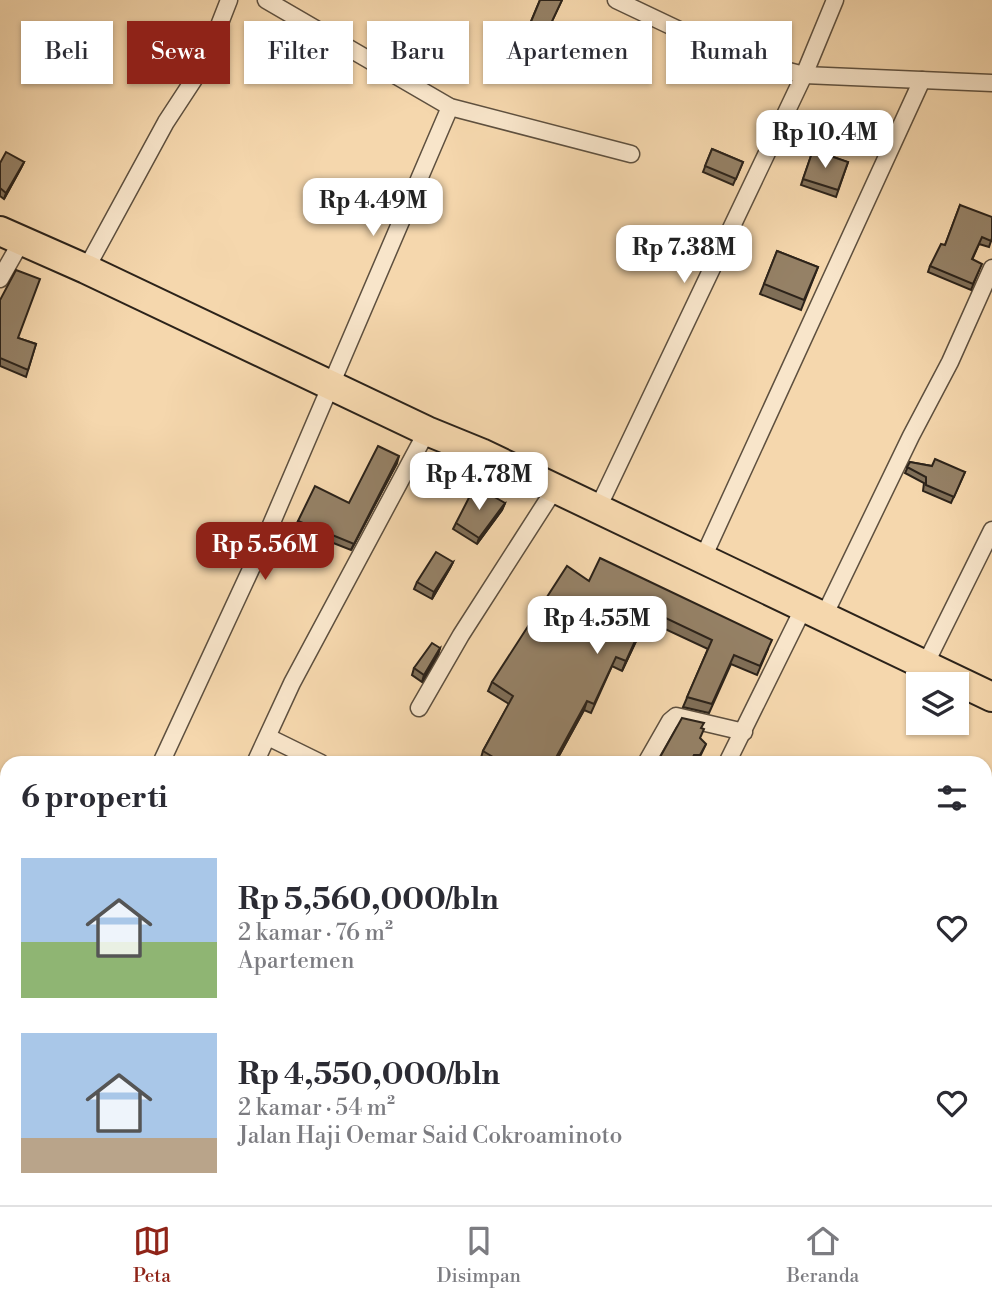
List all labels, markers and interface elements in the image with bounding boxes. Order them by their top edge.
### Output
chip: Beli [21,21,113,84]
chip: Sewa [127,21,230,84]
chip: Filter [244,21,353,84]
chip: Baru [367,21,469,84]
chip: Apartemen [483,21,652,84]
chip: Rumah [666,21,792,84]
pin: Rp 10.4M [753,110,897,170]
text: Rp 10.4M [772,119,878,147]
pin: Rp 4.49M [301,178,445,238]
text: Rp 4.49M [319,187,427,215]
pin: Rp 7.38M [612,226,756,285]
text: Rp 7.38M [632,234,736,262]
pin: Rp 4.78M [407,452,551,512]
text: Rp 4.78M [426,461,532,489]
pin: Rp 5.56M [193,522,337,582]
text: Rp 5.56M [212,531,318,559]
pin: Rp 4.55M [525,596,669,656]
text: Rp 4.55M [544,605,650,633]
map controls [906,672,969,735]
button: layers [906,672,969,735]
text: 6 properti [21,779,168,817]
icon: filters [933,779,971,817]
text: Rp 5,560,000/bln [238,881,499,919]
icon: home [77,886,161,970]
icon: heart [933,909,971,947]
text: 2 kamar · 76 m² [238,919,393,947]
text: Apartemen [238,947,354,975]
text: Rp 4,550,000/bln [238,1056,500,1094]
icon: home [77,1061,161,1145]
icon: heart [933,1084,971,1122]
text: 2 kamar · 54 m² [238,1094,395,1122]
text: Jalan Haji Oemar Said Cokroaminoto [238,1122,622,1150]
tab: Peta [133,1222,171,1288]
tab: Disimpan [437,1222,521,1288]
tab: Beranda [787,1222,859,1288]

